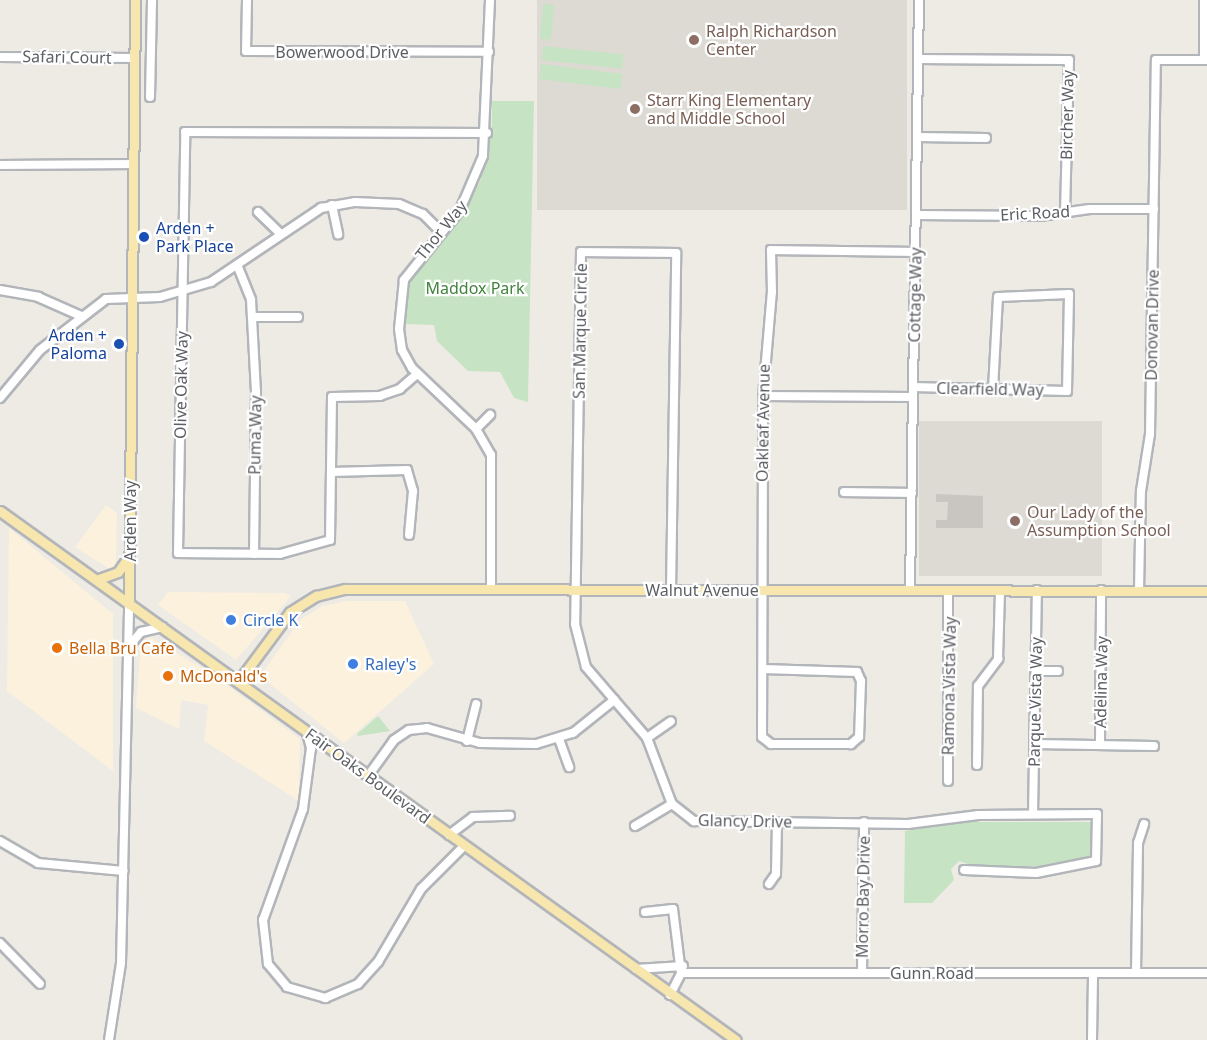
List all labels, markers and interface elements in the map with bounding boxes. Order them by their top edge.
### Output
place label: Ralph Richardson Center [706,21,837,59]
marker: Ralph Richardson Center [687,33,701,47]
street label: Bowerwood Drive [275,42,409,62]
street label: Safari Court [22,47,112,67]
street label: Bircher Way [1057,70,1077,160]
place label: Starr King Elementary and Middle School [647,90,811,128]
marker: Starr King Elementary and Middle School [628,102,642,116]
street label: Thor Way [411,196,471,264]
street label: Eric Road [1000,202,1070,224]
place label: Arden + Park Place [156,218,233,256]
marker: Arden + Park Place [137,230,151,244]
street label: Cottage Way [905,247,925,343]
street label: San Marque Circle [569,263,591,399]
street label: Donovan Drive [1141,269,1163,381]
park label: Maddox Park [426,278,524,298]
place label: Arden + Paloma [48,325,107,363]
street label: Olive Oak Way [170,331,192,439]
marker: Arden + Paloma [112,337,126,351]
street label: Oakleaf Avenue [752,364,774,482]
street label: Clearfield Way [936,378,1044,400]
street label: Puma Way [245,395,265,475]
street label: Arden Way [120,480,140,562]
place label: Our Lady of the Assumption School [1027,502,1171,540]
marker: Our Lady of the Assumption School [1008,514,1022,528]
street label: Walnut Avenue [645,580,759,600]
place label: Circle K [243,610,298,630]
marker: Circle K [224,613,238,627]
street label: Ramona Vista Way [938,617,960,755]
street label: Adelina Way [1091,636,1111,728]
street label: Parque Vista Way [1024,637,1046,767]
place label: Bella Bru Cafe [69,638,174,658]
marker: Bella Bru Cafe [50,641,64,655]
place label: Raley's [365,654,416,674]
marker: Raley's [346,657,360,671]
place label: McDonald's [180,666,267,686]
marker: McDonald's [161,669,175,683]
street label: Fair Oaks Boulevard [302,724,434,828]
street label: Glancy Drive [698,811,792,831]
street label: Morro Bay Drive [852,836,874,958]
street label: Gunn Road [890,963,974,983]

